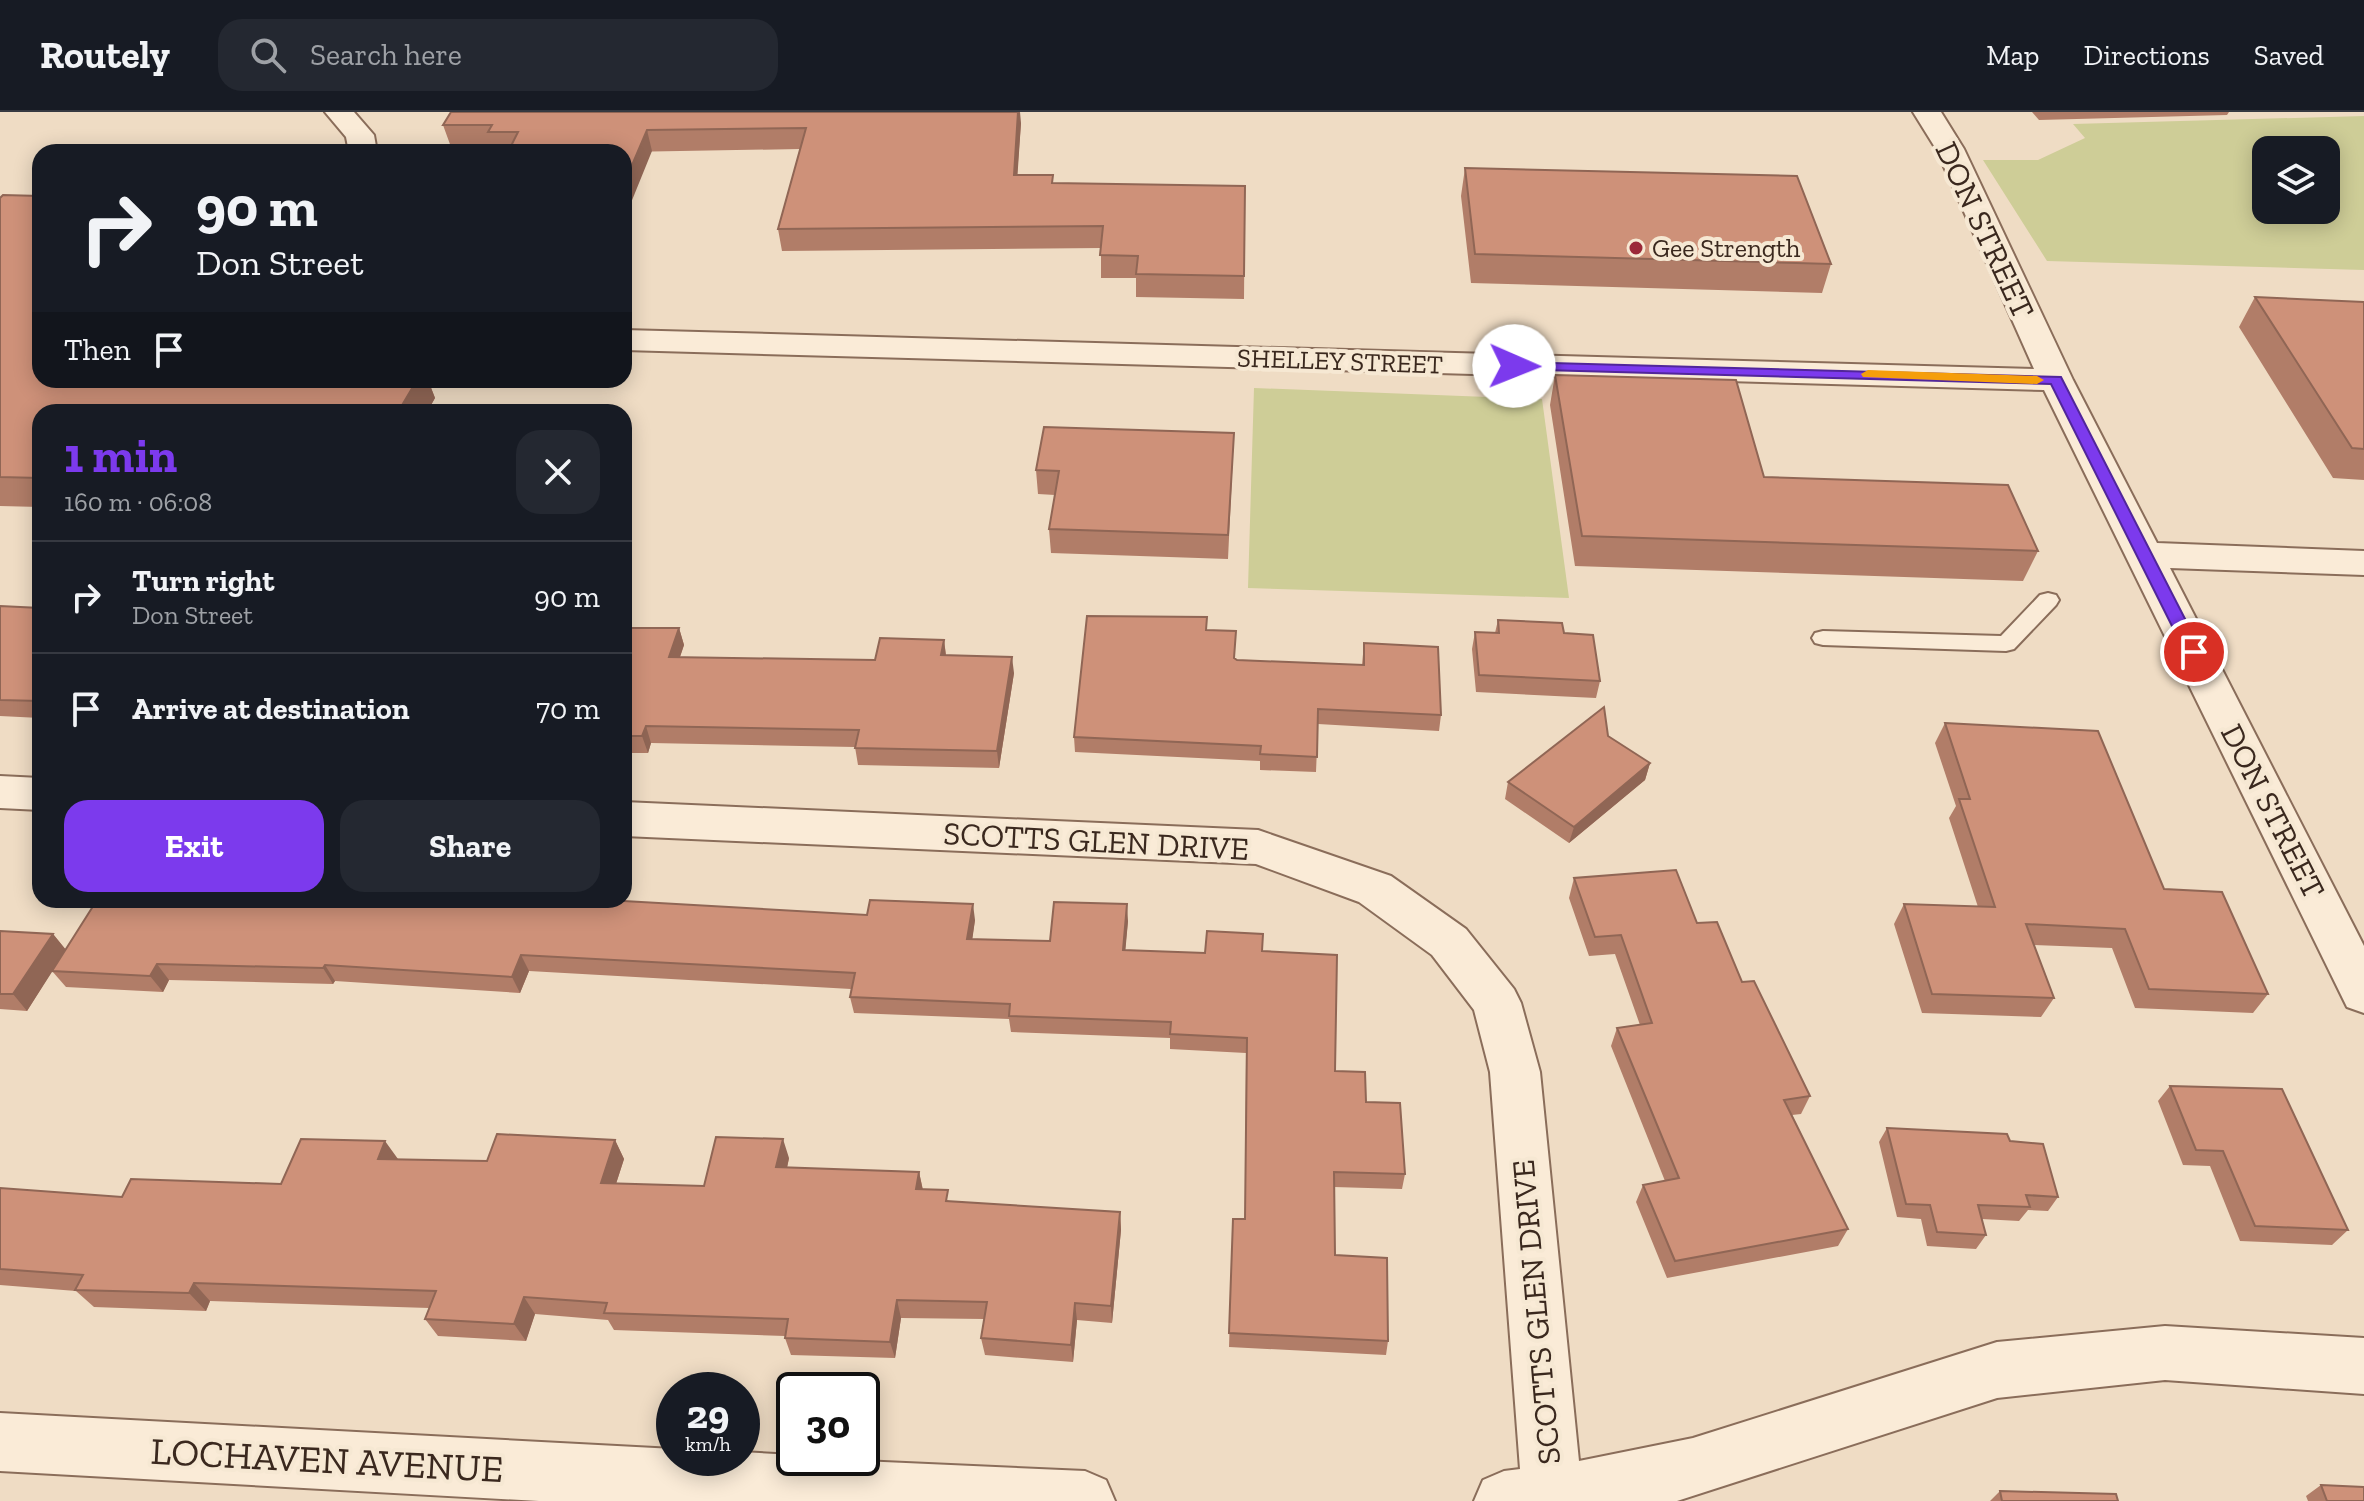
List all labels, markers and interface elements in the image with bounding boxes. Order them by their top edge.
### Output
search box [218,19,778,91]
text: Routely [40,32,170,78]
icon: search [246,33,290,77]
text: Search here [310,37,462,73]
text: Map [1986,39,2039,72]
text: Directions [2083,39,2210,72]
text: Saved [2254,39,2324,72]
street label: DON STREET [1928,136,2043,324]
map controls [2252,136,2340,224]
button: layers [2252,136,2340,224]
text: 90 m [196,173,318,240]
icon: right [64,176,168,280]
place label: Gee Strength [1652,232,1801,264]
marker: Gee Strength [1627,239,1645,257]
text: Don Street [196,241,364,284]
position arrow [1472,324,1556,408]
icon: arrive [147,328,191,372]
text: Then [64,332,131,368]
street label: SHELLEY STREET [1236,341,1444,381]
text: 1 min [64,427,177,484]
button: close [516,430,600,514]
text: 160 m · 06:08 [64,486,212,518]
text: Turn right [132,563,274,599]
icon: right [64,575,108,619]
text: 90 m [534,579,600,615]
text: Don Street [132,599,253,631]
pin [2160,618,2228,686]
icon: arrive [2172,630,2216,674]
icon: arrive [64,687,108,731]
text: Arrive at destination [132,691,409,727]
text: 70 m [536,691,600,727]
street label: DON STREET [2213,718,2333,905]
button: Exit [64,800,324,892]
button: Share [340,800,600,892]
street label: SCOTTS GLEN DRIVE [942,814,1250,868]
street label: SCOTTS GLEN DRIVE [1504,1158,1568,1466]
speed limit sign: 30 [776,1372,880,1476]
text: 29 [687,1390,729,1438]
street label: LOCHAVEN AVENUE [150,1428,504,1492]
text: km/h [685,1432,731,1456]

